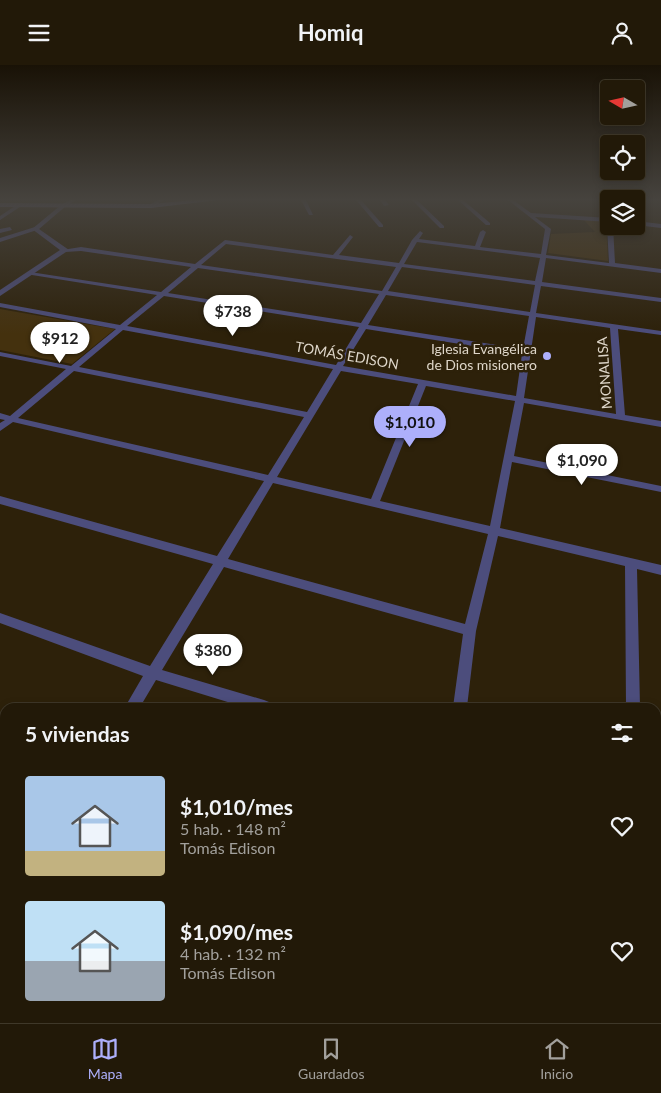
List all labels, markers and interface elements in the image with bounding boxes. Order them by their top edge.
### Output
icon: menu [25,19,53,47]
text: Homiq [298,19,363,46]
icon: person [608,19,636,47]
north arrow [600,80,645,125]
map controls [600,80,645,235]
button: locate [600,135,645,180]
button: layers [600,190,645,235]
pin: $738 [203,295,263,337]
text: $738 [214,301,252,320]
pin: $912 [30,321,90,364]
text: $912 [41,328,79,347]
street label: MONALISA [593,336,615,410]
street label: TOMÁS EDISON [294,338,400,372]
place label: Iglesia Evangélica de Dios misionero [427,340,537,373]
marker: Iglesia Evangélica de Dios misionero [541,350,553,362]
pin: $1,010 [369,405,451,448]
text: $1,010 [385,412,435,431]
pin: $1,090 [541,443,623,486]
text: $1,090 [557,450,607,469]
pin: $380 [183,633,243,676]
text: $380 [194,640,232,659]
icon: filters [608,719,636,747]
text: 5 viviendas [25,721,130,746]
text: $1,010/mes [180,794,293,819]
icon: home [65,796,125,856]
icon: heart [608,812,636,840]
text: 5 hab. · 148 m² [180,819,286,838]
text: Tomás Edison [180,838,275,857]
text: $1,090/mes [180,919,293,944]
icon: home [65,921,125,981]
icon: heart [608,937,636,965]
text: 4 hab. · 132 m² [180,944,286,963]
text: Tomás Edison [180,963,275,982]
tab: Mapa [88,1035,122,1082]
tab: Guardados [298,1035,364,1082]
tab: Inicio [540,1035,573,1082]

